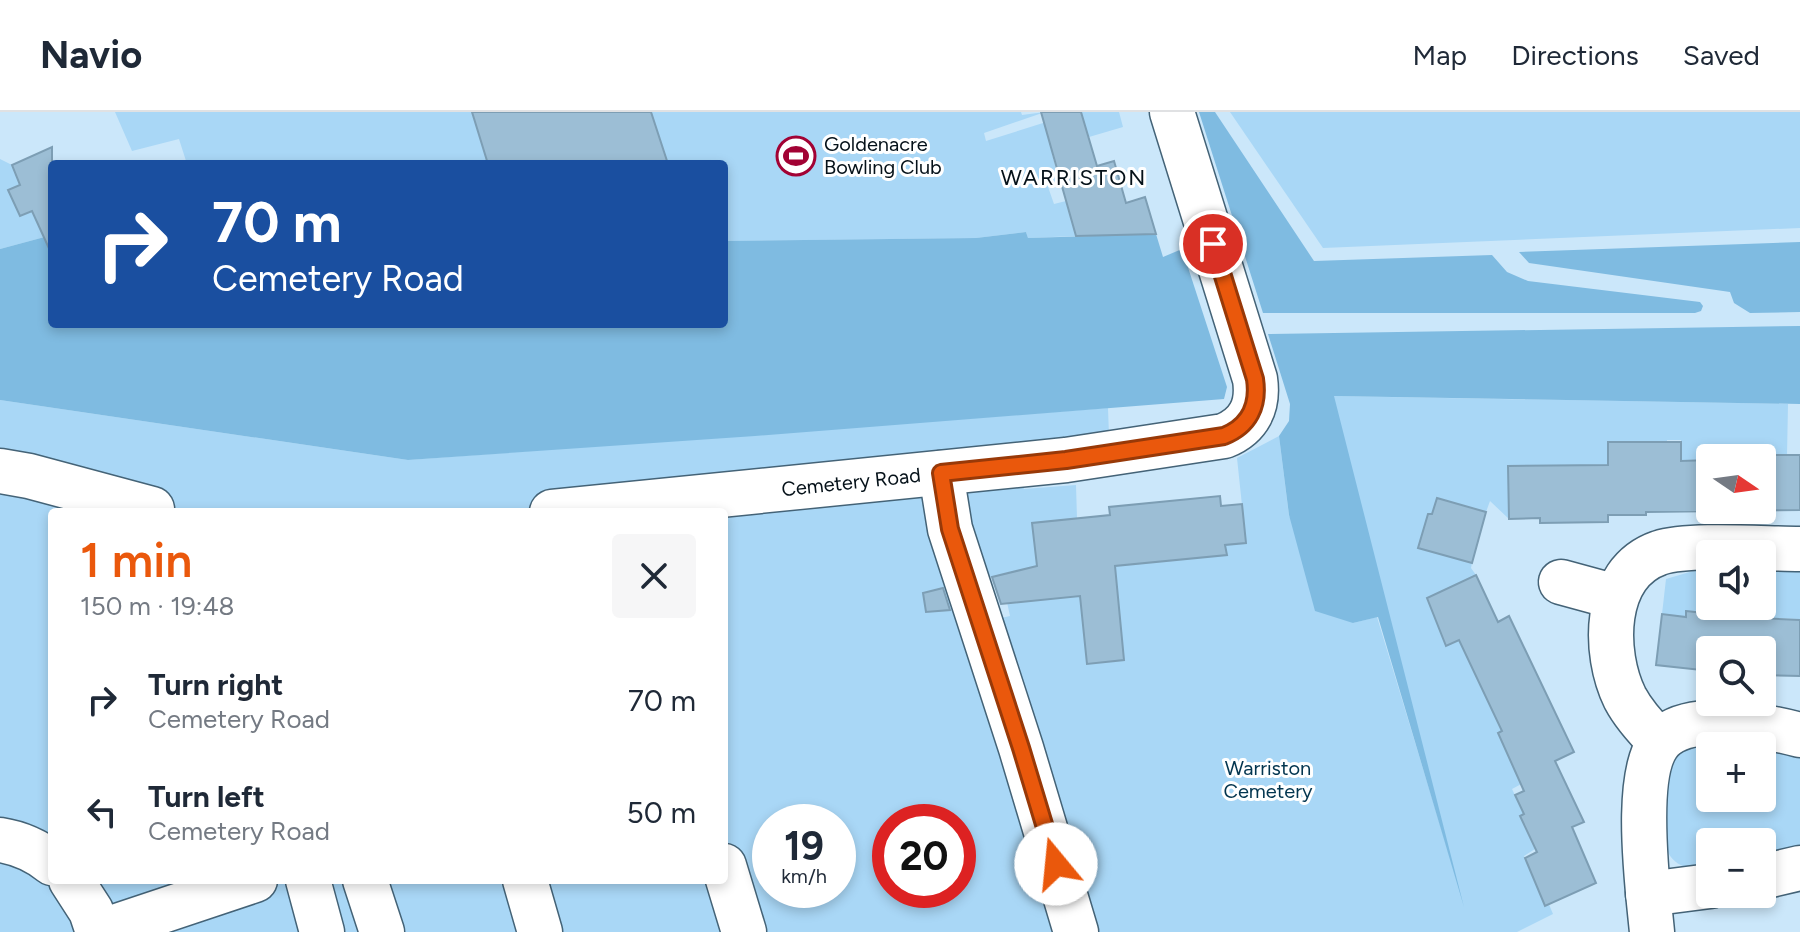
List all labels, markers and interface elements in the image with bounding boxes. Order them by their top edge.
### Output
text: Navio [40,32,142,78]
text: Map [1413,38,1467,72]
text: Directions [1511,38,1639,72]
text: Saved [1683,38,1760,72]
place label: Goldenacre Bowling Club [824,132,942,179]
sports icon: Goldenacre Bowling Club [775,135,817,177]
district label: WARRISTON [1001,164,1147,191]
text: 70 m [212,189,342,256]
icon: right [80,192,184,296]
pin [1179,210,1247,278]
icon: arrive [1191,222,1235,266]
text: Cemetery Road [212,257,464,300]
north arrow [1696,444,1776,524]
map controls [1696,444,1776,908]
street label: Cemetery Road [780,463,922,501]
text: 1 min [80,531,192,589]
button: close [612,534,696,618]
button: sound [1696,540,1776,620]
text: 150 m · 19:48 [80,590,235,622]
button: search [1696,636,1776,716]
text: Turn right [148,666,283,703]
icon: right [80,678,124,722]
text: 70 m [628,682,696,719]
text: Cemetery Road [148,703,330,735]
button: + [1696,732,1776,812]
park label: Warriston Cemetery [1224,756,1313,803]
text: Turn left [148,778,265,815]
icon: left [80,790,124,834]
text: 50 m [627,794,696,831]
speed limit sign: 20 [872,804,976,908]
text: Cemetery Road [148,815,330,847]
text: 19 [784,822,824,870]
position arrow [1014,822,1098,906]
button: − [1696,828,1776,908]
text: km/h [781,864,827,888]

